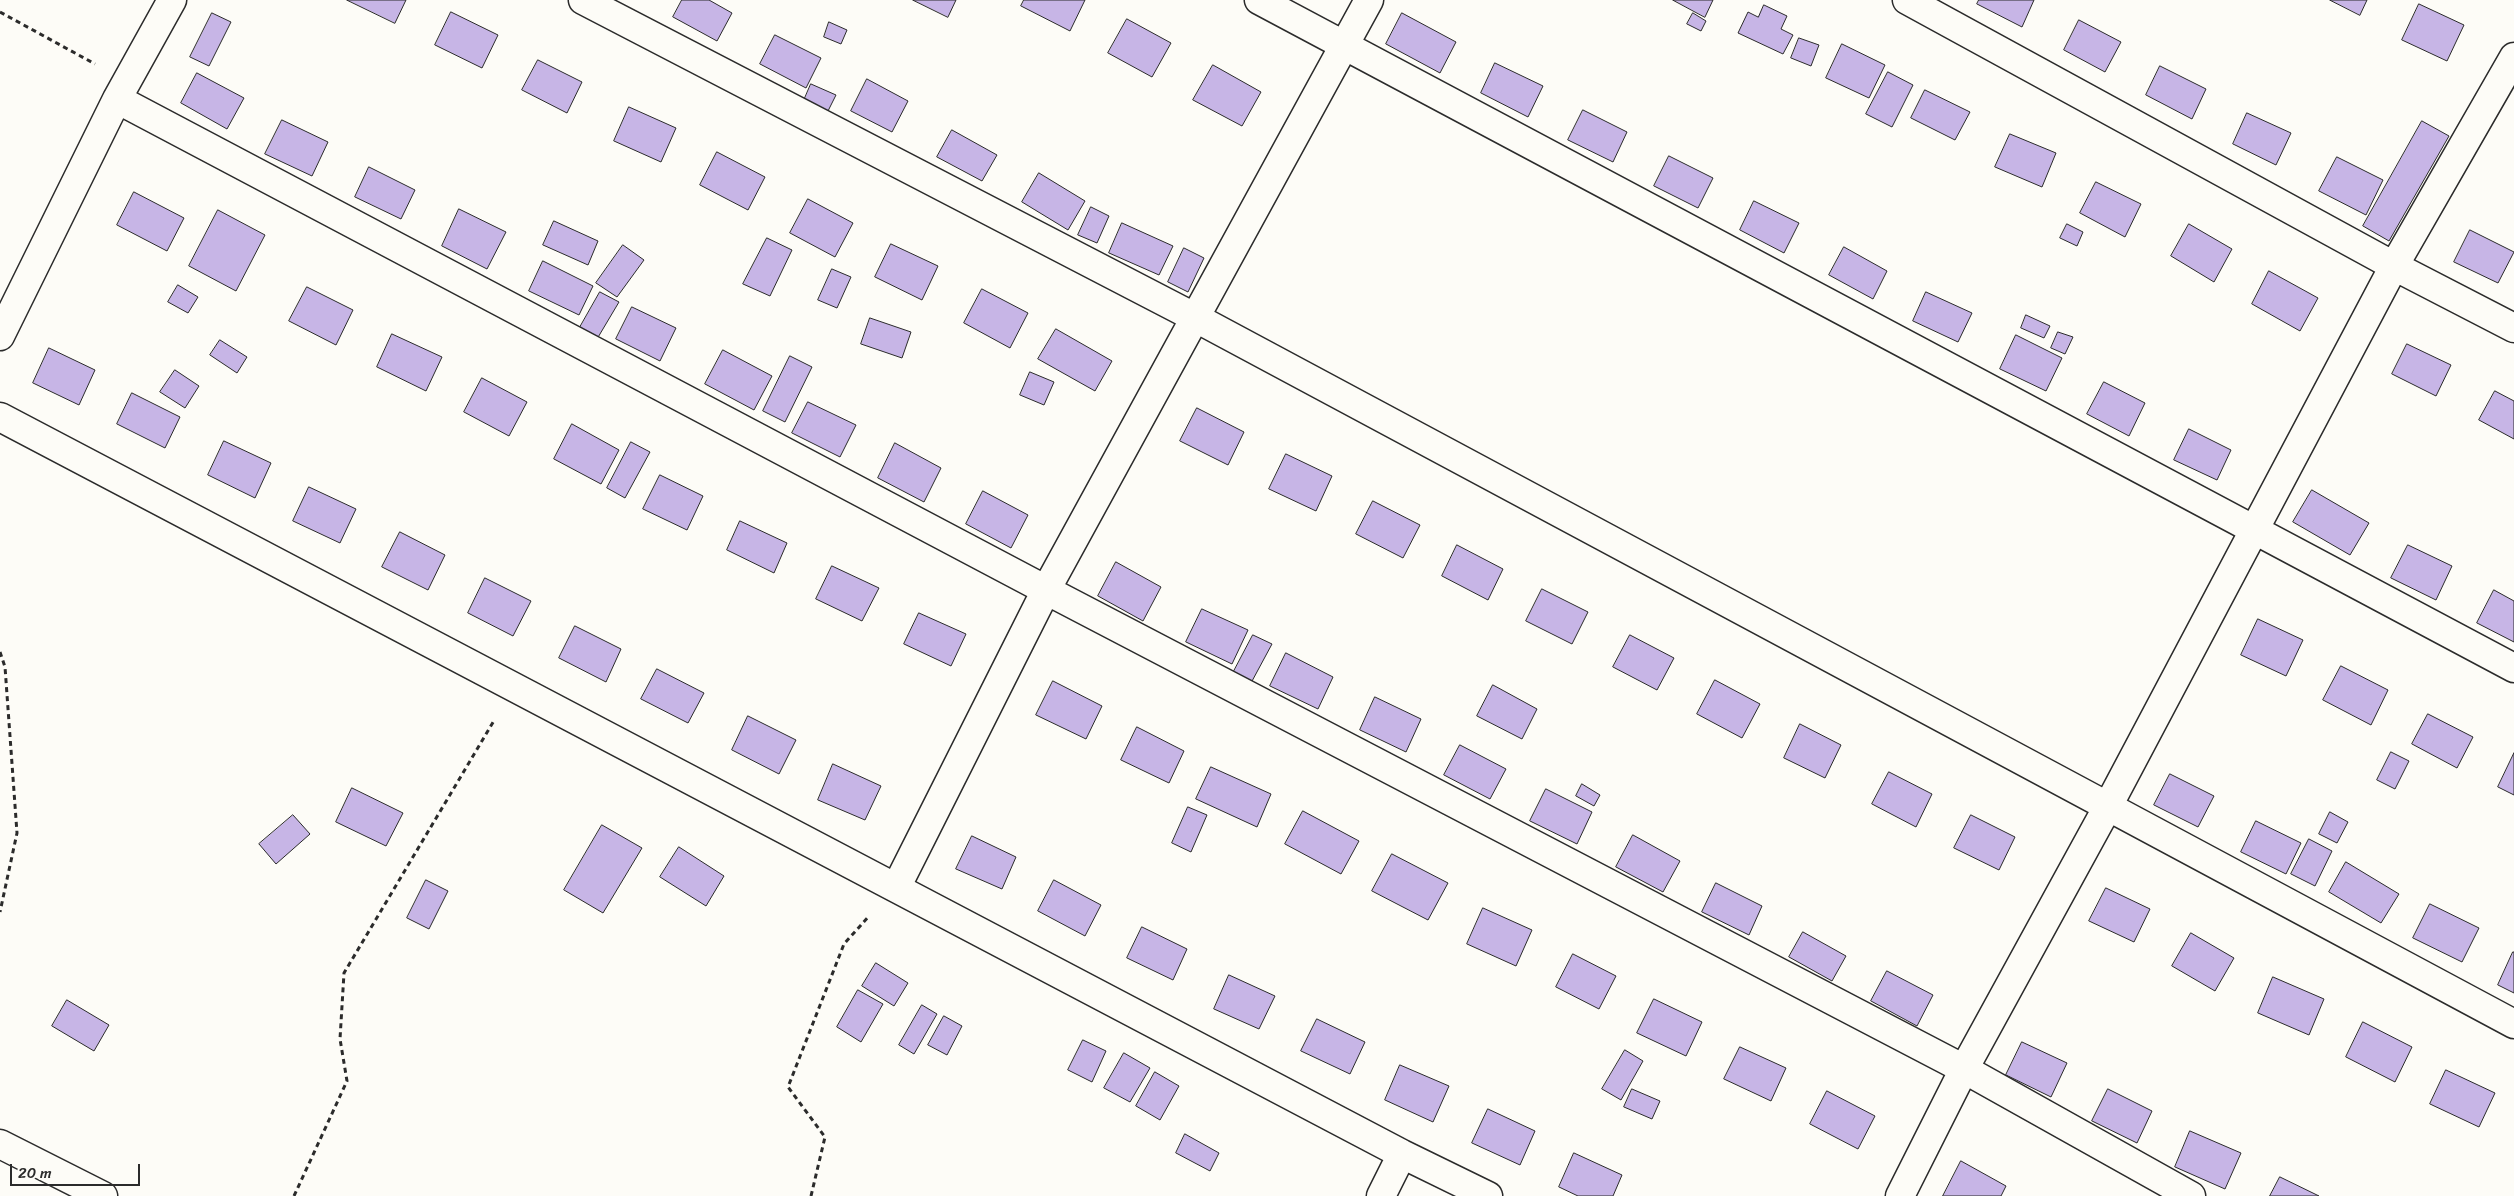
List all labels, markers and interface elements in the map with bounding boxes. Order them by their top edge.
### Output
scale bar [12,1154,142,1186]
text: 20 m [18,1160,52,1186]

